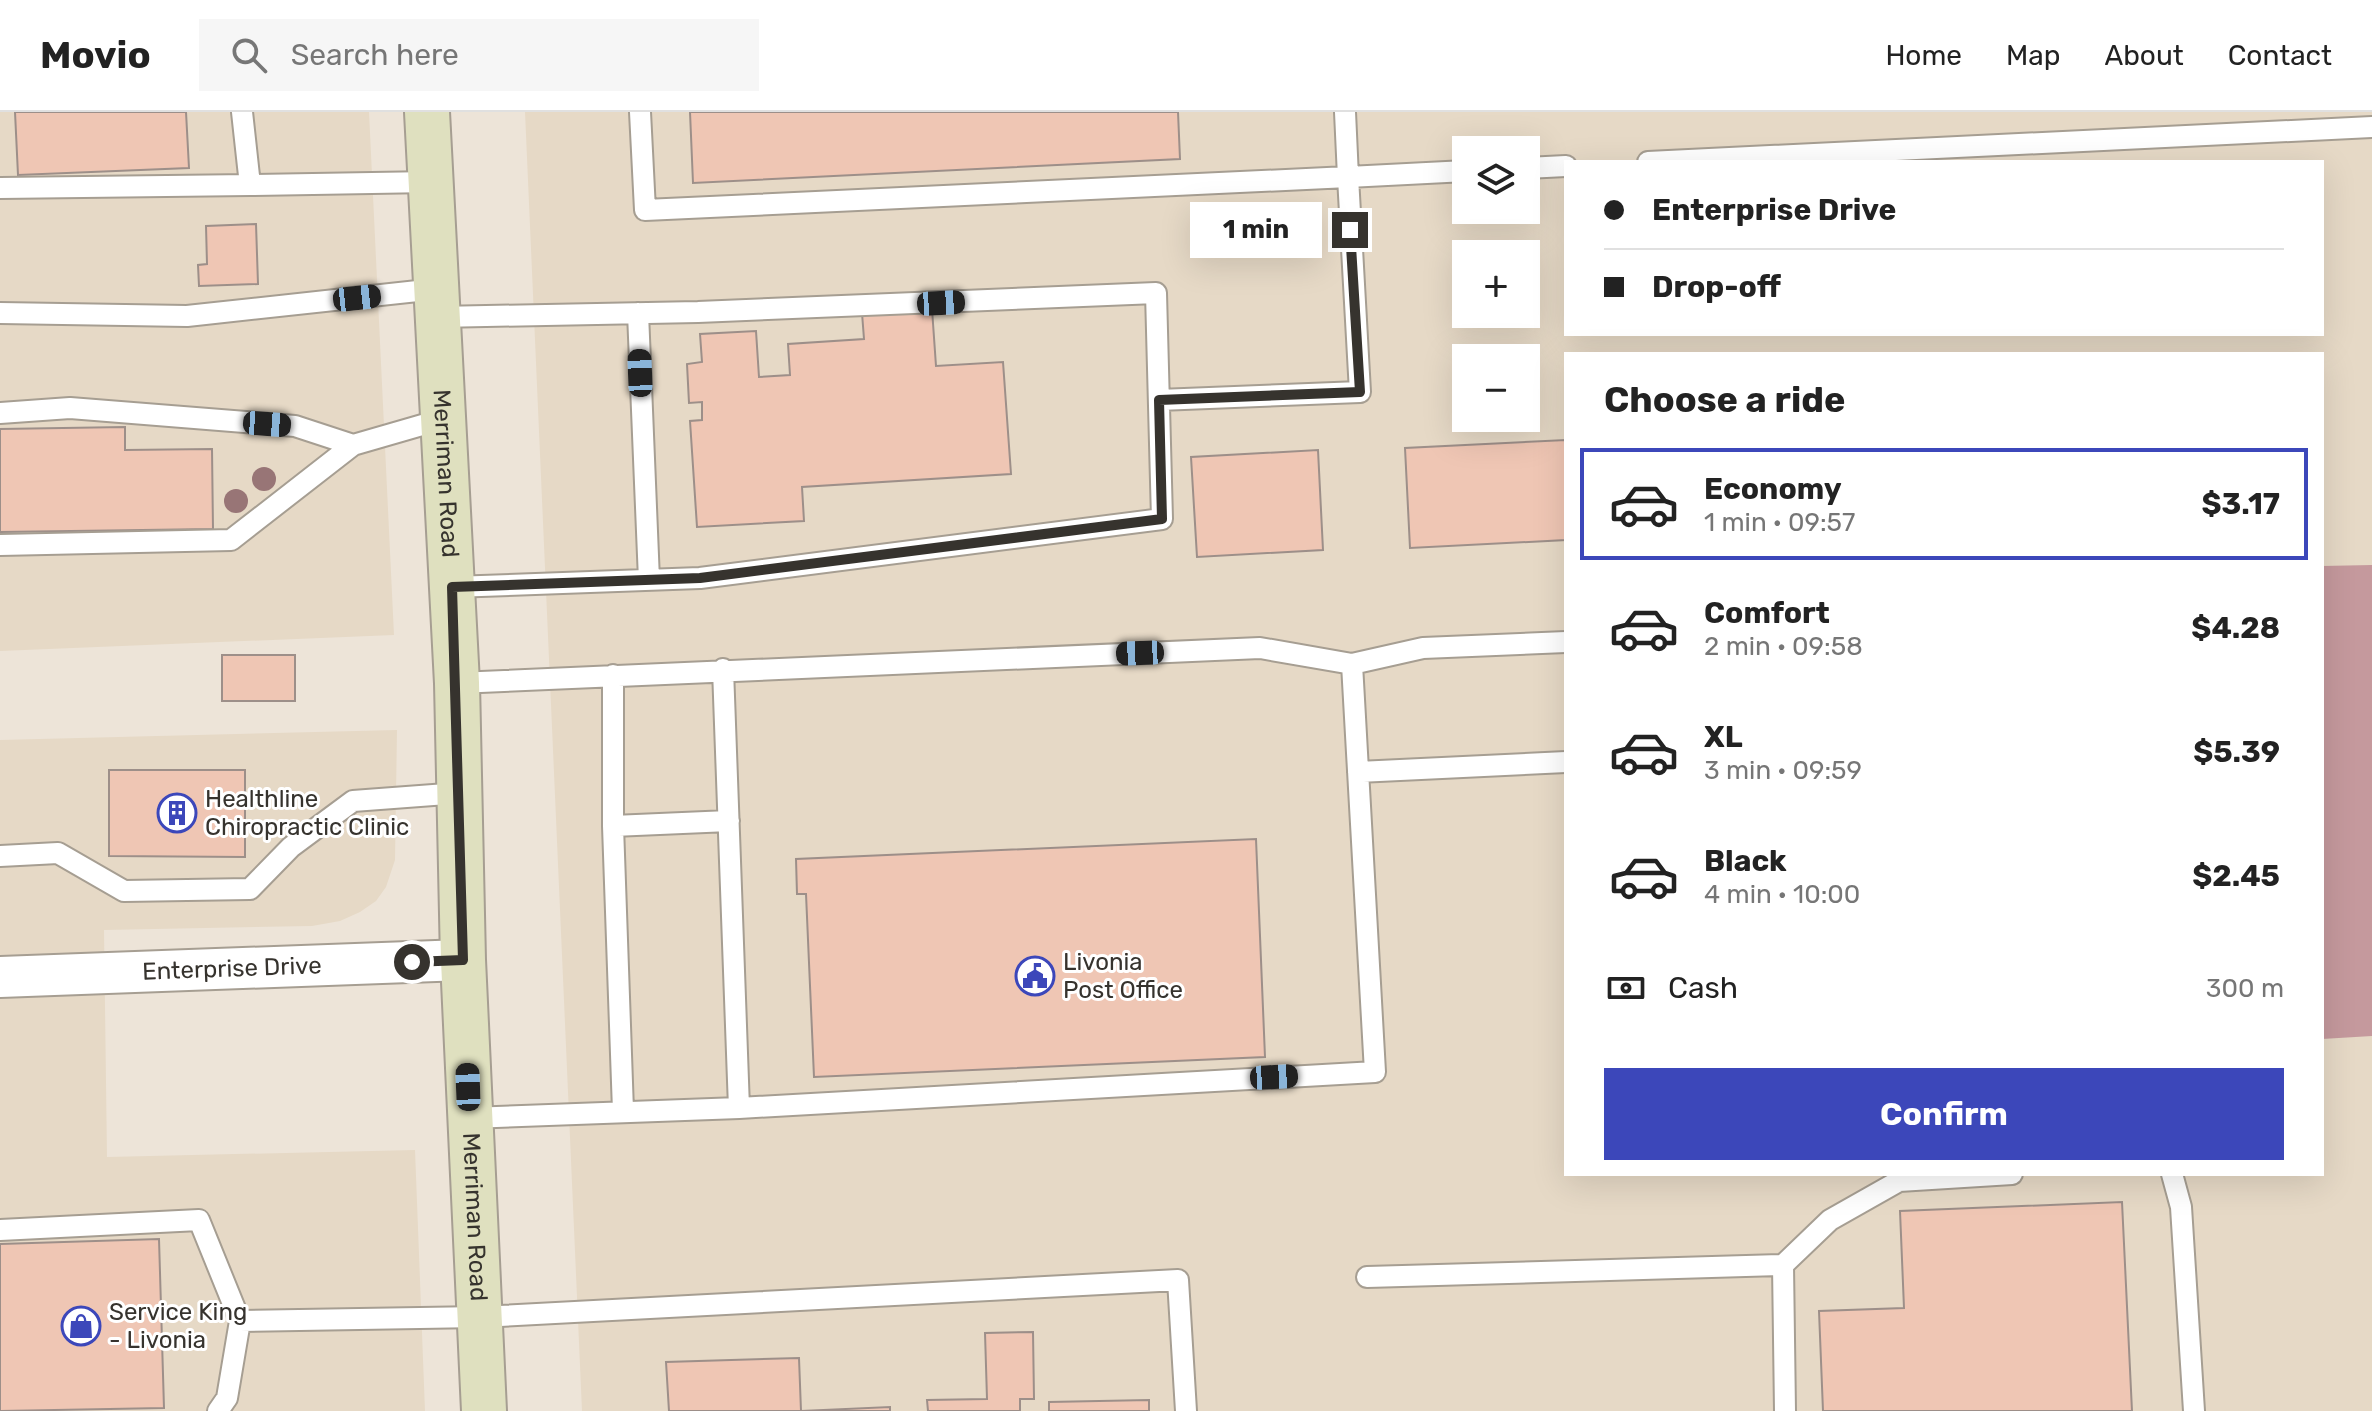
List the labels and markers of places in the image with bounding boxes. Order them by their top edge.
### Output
place label: Healthline Chiropractic Clinic [205,785,409,841]
building icon: Healthline Chiropractic Clinic [156,792,198,834]
place label: Livonia Post Office [1063,948,1183,1004]
public building icon: Livonia Post Office [1014,955,1056,997]
place label: Service King - Livonia [109,1298,247,1354]
shop icon: Service King - Livonia [60,1305,102,1347]

